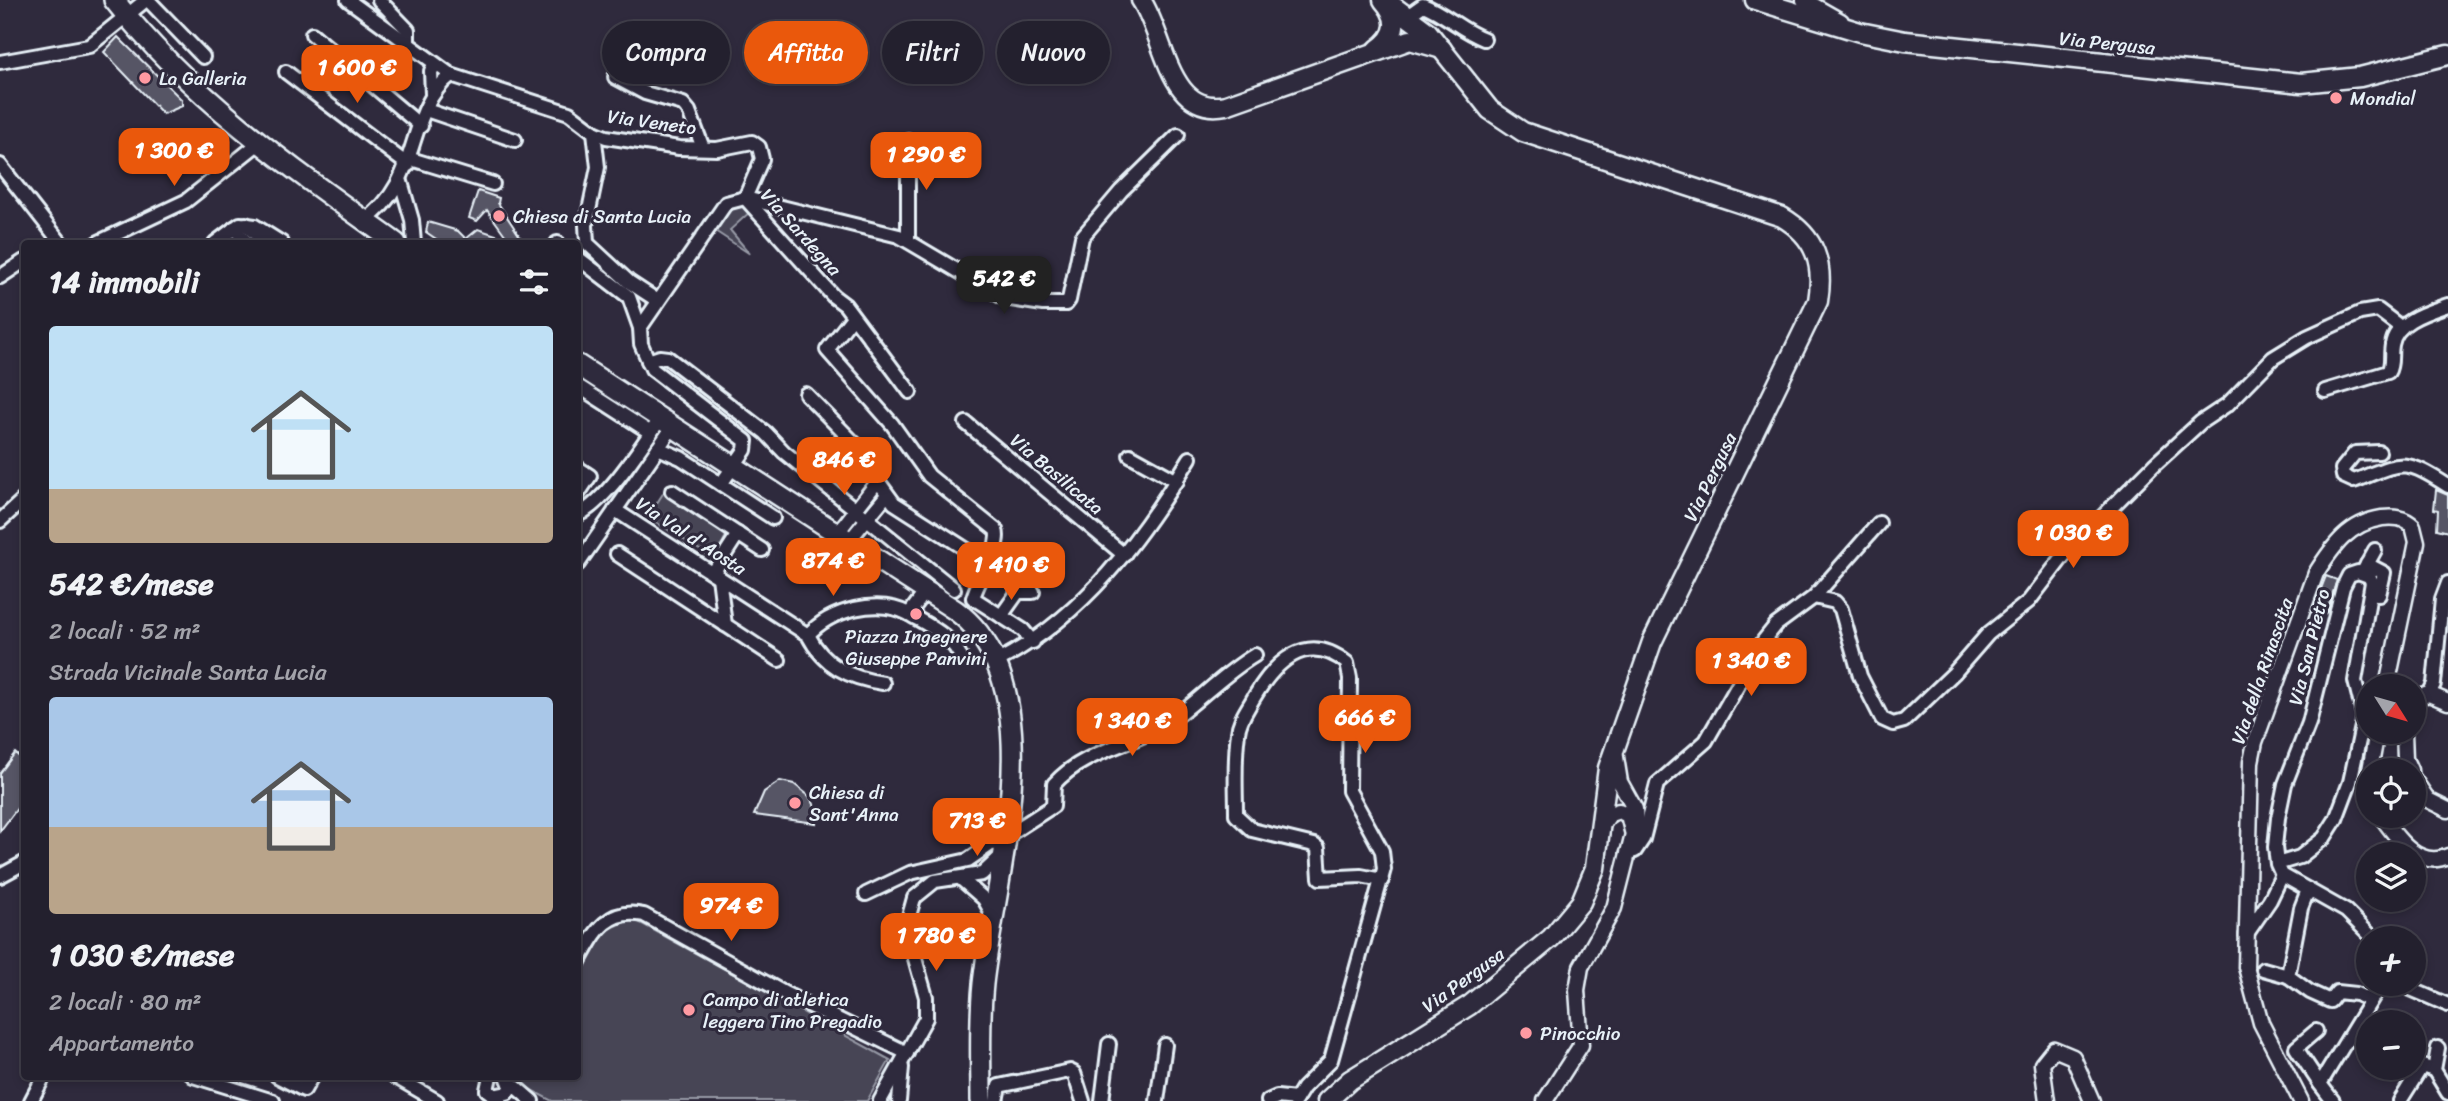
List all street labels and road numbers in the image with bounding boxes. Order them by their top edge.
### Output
street label: Via Pergusa [2057,22,2157,64]
street label: Via Veneto [605,99,699,145]
street label: Via Sardegna [752,180,850,284]
street label: Via Basilicata [1003,425,1112,524]
street label: Via Pergusa [1674,426,1746,527]
street label: Via Val d'Aosta [629,488,754,585]
street label: Via San Pietro [2279,585,2339,709]
street label: Via della Rinascita [2221,593,2303,749]
street label: Via Pergusa [1414,938,1512,1022]

